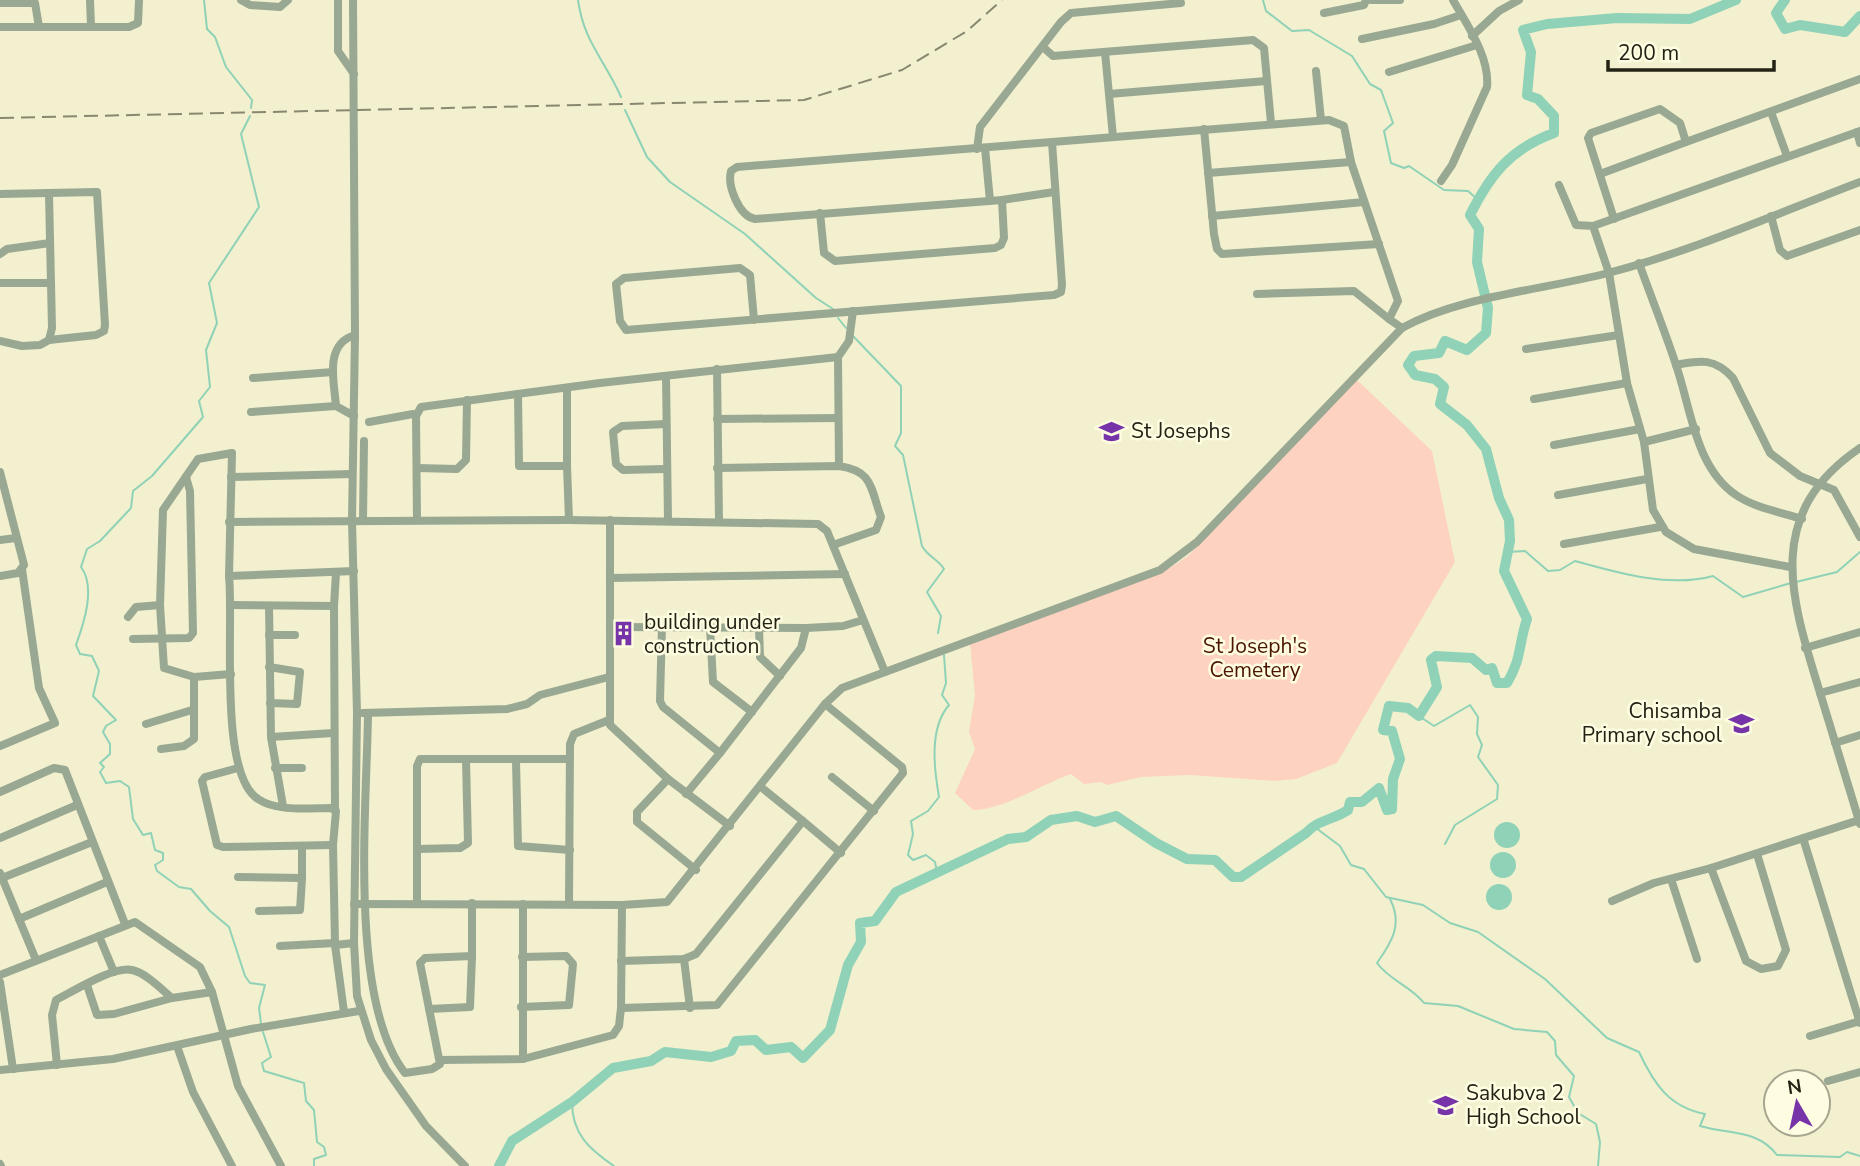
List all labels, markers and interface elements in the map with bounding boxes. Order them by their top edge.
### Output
scale bar [1608,28,1774,72]
text: 200 m [1618,39,1679,67]
school or university icon: St Josephs [1097,417,1125,445]
place label: St Josephs [1131,417,1231,445]
place label: building under construction [644,608,781,660]
building icon: building under construction [610,620,638,648]
park label: St Joseph's Cemetery [1203,632,1307,684]
place label: Chisamba Primary school [1582,697,1723,749]
school or university icon: Chisamba Primary school [1728,709,1756,737]
north arrow [1762,1068,1832,1138]
text: N [1785,1073,1804,1101]
place label: Sakubva 2 High School [1466,1079,1581,1131]
school or university icon: Sakubva 2 High School [1432,1091,1460,1119]

